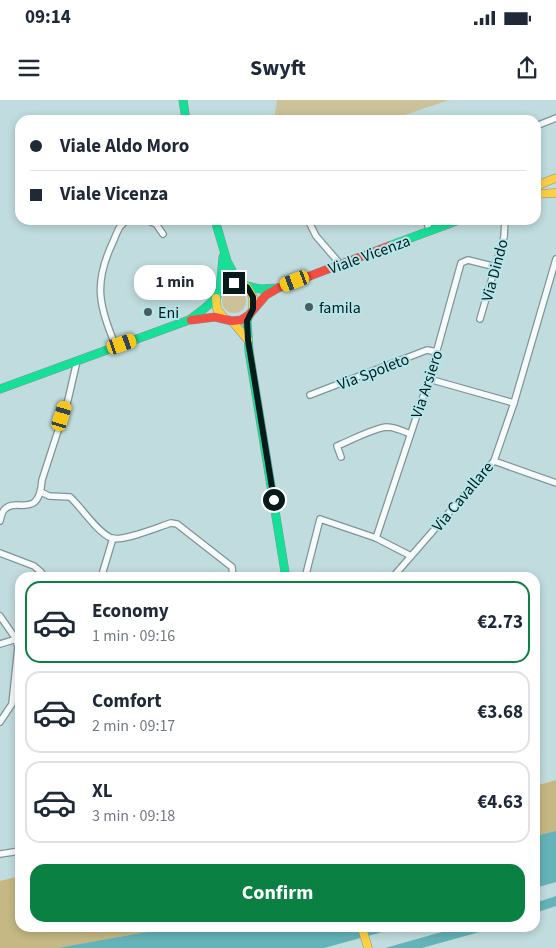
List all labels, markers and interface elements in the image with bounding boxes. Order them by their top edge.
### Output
text: 09:14 [25,4,71,31]
text: Swyft [250,52,306,84]
icon: menu [15,54,43,82]
icon: share [513,54,541,82]
text: Viale Aldo Moro [60,133,189,160]
text: Viale Vicenza [60,181,168,208]
street label: Viale Vicenza [325,230,413,280]
street label: Via Dindo [476,237,514,304]
callout: 1 min [134,266,216,300]
car [278,269,311,293]
text: 1 min [156,271,194,293]
route end [223,272,245,294]
place label: famila [319,297,361,319]
marker: famila [303,301,315,313]
place label: Eni [158,302,179,324]
marker: Eni [142,306,154,318]
car [105,332,138,356]
street label: Via Arsiero [406,347,448,421]
street label: Via Spoleto [334,348,412,396]
car [50,399,73,433]
street label: Via Cavallare [427,457,499,536]
route start [263,489,285,511]
text: Economy [92,598,169,625]
icon: car [32,600,77,645]
text: €2.73 [477,609,523,636]
text: 1 min · 09:16 [92,625,175,647]
text: Comfort [92,688,162,715]
icon: car [32,690,77,735]
text: €3.68 [477,699,523,726]
text: 2 min · 09:17 [92,715,175,737]
text: XL [92,778,113,805]
icon: car [32,780,77,825]
text: €4.63 [477,789,523,816]
text: 3 min · 09:18 [92,805,175,827]
button: Confirm [30,864,525,922]

